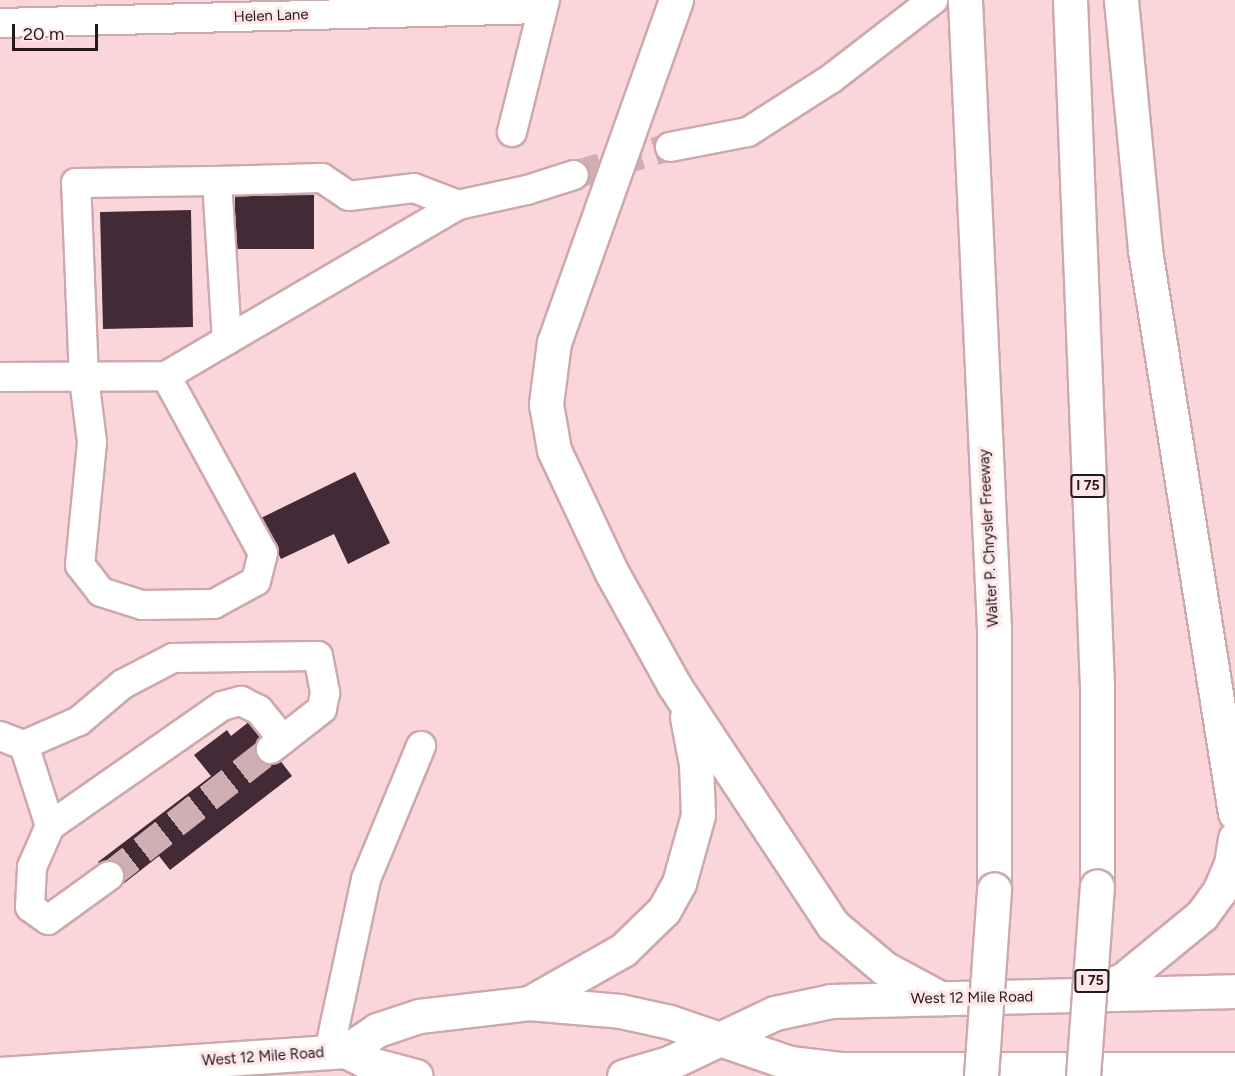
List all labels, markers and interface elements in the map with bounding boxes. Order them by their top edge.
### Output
street label: Helen Lane [233,6,309,26]
scale bar [15,12,100,50]
text: 20 m [23,23,64,45]
street label: Walter P. Chrysler Freeway [975,448,1003,628]
road number: I 75 [1070,475,1106,497]
road number: I 75 [1074,970,1110,992]
street label: West 12 Mile Road [911,988,1033,1008]
street label: West 12 Mile Road [201,1044,325,1070]

